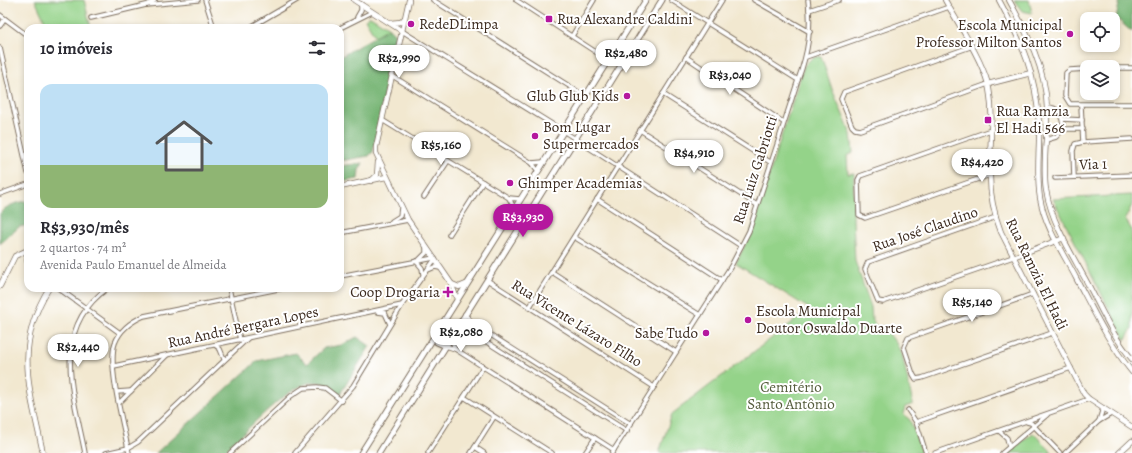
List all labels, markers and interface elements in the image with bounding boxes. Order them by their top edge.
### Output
place label: Rua Alexandre Caldini [557,9,692,29]
map controls [1080,12,1120,100]
button: locate [1080,12,1120,52]
place label: RedeDLimpa [419,14,499,34]
marker: Rua Alexandre Caldini [544,14,554,24]
place label: Escola Municipal Professor Milton Santos [916,15,1062,52]
marker: RedeDLimpa [406,19,416,29]
marker: Escola Municipal Professor Milton Santos [1065,29,1075,39]
text: 10 imóveis [40,37,113,60]
icon: filters [306,37,328,59]
pin: R$2,480 [589,40,663,74]
text: R$2,480 [604,44,648,61]
pin: R$2,990 [362,45,436,79]
text: R$2,990 [378,49,420,66]
button: layers [1080,60,1120,100]
pin: R$3,040 [693,62,767,96]
text: R$3,040 [709,66,751,83]
place label: Glub Glub Kids [527,86,619,106]
marker: Glub Glub Kids [622,91,632,101]
place label: Rua Ramzia El Hadi 566 [996,101,1069,138]
icon: home [148,110,220,182]
street label: Rua Luiz Gabriotti [728,113,782,227]
marker: Rua Ramzia El Hadi 566 [983,115,993,125]
place label: Bom Lugar Supermercados [543,117,639,154]
marker: Bom Lugar Supermercados [530,131,540,141]
pin: R$5,160 [404,132,478,166]
text: R$5,160 [421,136,461,153]
pin: R$4,910 [657,140,731,174]
text: R$4,910 [673,144,715,161]
pin: R$4,420 [945,149,1019,183]
text: R$4,420 [961,153,1003,170]
street label: Via 1 [1078,154,1107,175]
place label: Ghimper Academias [518,173,642,193]
marker: Ghimper Academias [505,178,515,188]
street label: Rua José Claudino [870,202,980,256]
pin: R$3,930 [486,204,560,238]
text: R$3,930 [502,208,544,225]
street label: Rua Ramzia El Hadi [1001,215,1073,333]
text: R$3,930/mês [40,216,129,239]
text: 2 quartos · 74 m² [40,239,126,256]
text: Avenida Paulo Emanuel de Almeida [40,256,226,273]
street label: Rua Vicente Lázaro Filho [508,275,646,371]
place label: Coop Drogaria [350,282,440,302]
marker: Coop Drogaria [443,287,453,297]
pin: R$5,140 [935,289,1009,323]
text: R$5,140 [952,293,992,310]
street label: Rua André Bergara Lopes [166,301,320,353]
place label: Escola Municipal Doutor Oswaldo Duarte [756,301,903,338]
marker: Escola Municipal Doutor Oswaldo Duarte [743,315,753,325]
pin: R$2,080 [424,319,498,353]
text: R$2,080 [439,323,483,340]
place label: Sabe Tudo [635,323,698,343]
marker: Sabe Tudo [701,328,711,338]
pin: R$2,440 [41,334,115,368]
text: R$2,440 [57,338,99,355]
park label: Cemitério Santo Antônio [747,377,835,414]

